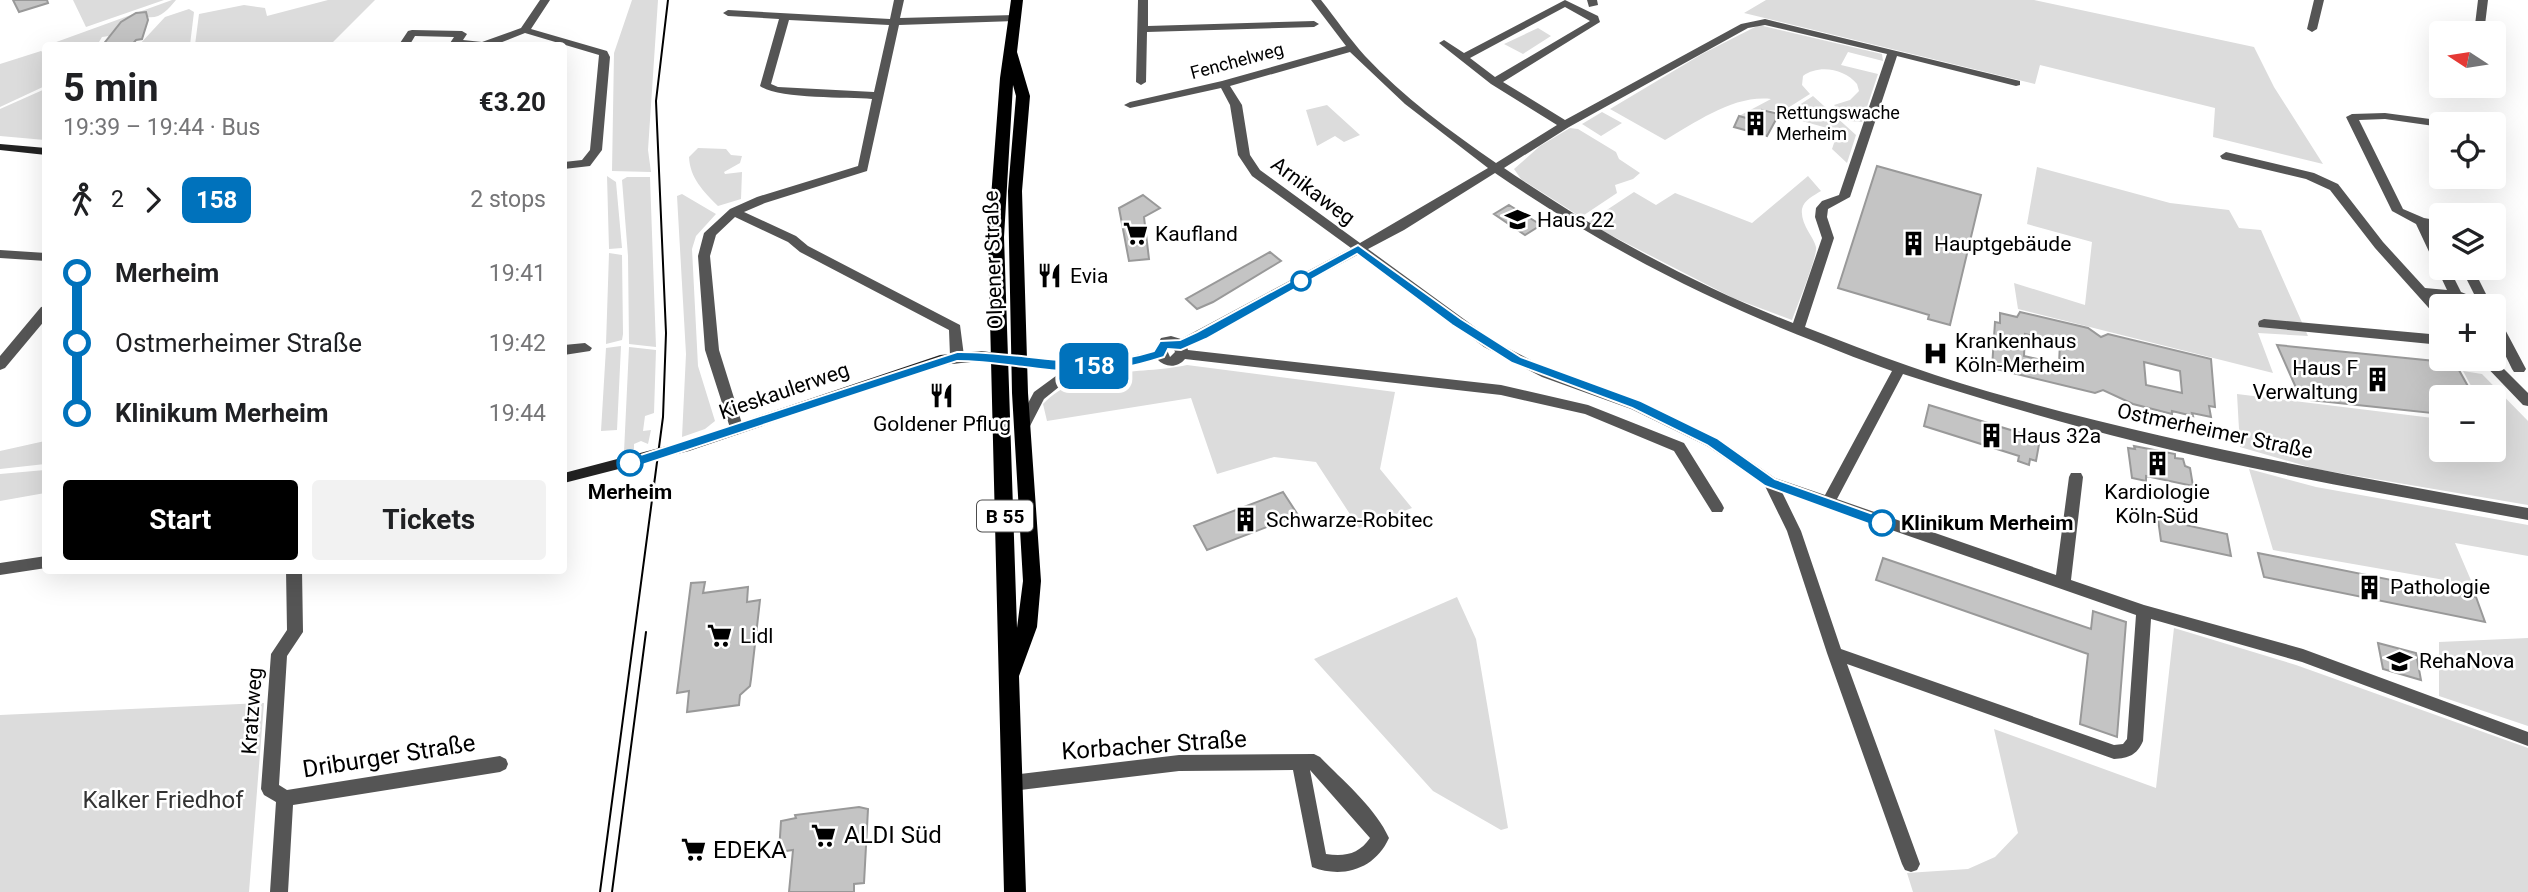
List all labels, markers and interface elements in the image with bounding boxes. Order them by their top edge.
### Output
north arrow [2429,21,2506,98]
map controls [2429,21,2506,462]
street label: Fenchelweg [1188,38,1286,83]
text: 5 min [63,66,159,110]
text: €3.20 [479,87,546,117]
place label: Rettungswache Merheim [1776,102,1900,144]
building icon: Rettungswache Merheim [1742,109,1770,137]
button: locate [2429,112,2506,189]
text: 19:39 – 19:44 · Bus [63,114,260,141]
street label: Arnikaweg [1267,152,1359,230]
icon: walk [63,181,101,219]
icon: forward [134,181,172,219]
text: 2 [111,186,124,213]
text: 158 [196,186,237,214]
text: 2 stops [470,186,546,213]
street label: Olpener Straße [979,190,1007,330]
button: layers [2429,203,2506,280]
school or university icon: Haus 22 [1503,206,1531,234]
place label: Haus 22 [1537,208,1615,232]
supermarket icon: Kaufland [1121,220,1149,248]
place label: Kaufland [1155,222,1238,246]
building icon: Hauptgebäude [1900,230,1928,258]
place label: Hauptgebäude [1934,232,2071,256]
text: Merheim [115,258,219,288]
text: 19:41 [489,260,546,287]
restaurant icon: Evia [1036,262,1064,290]
place label: Evia [1070,264,1108,288]
unlabelled marker [1291,271,1311,291]
button: + [2429,294,2506,371]
text: Ostmerheimer Straße [115,328,362,358]
place label: Krankenhaus Köln-Merheim [1955,329,2085,377]
text: 19:42 [489,330,546,357]
hospital icon: Krankenhaus Köln-Merheim [1921,339,1949,367]
line badge: 158 [1054,343,1134,389]
text: 158 [1073,352,1115,380]
place label: Haus F Verwaltung [2253,356,2358,404]
street label: Kieskaulerweg [716,357,852,425]
building icon: Haus F Verwaltung [2364,366,2392,394]
restaurant icon: Goldener Pflug [928,381,956,409]
button: − [2429,385,2506,462]
text: Klinikum Merheim [115,398,329,428]
street label: Ostmerheimer Straße [2115,399,2315,463]
text: 19:44 [489,400,546,427]
place label: Goldener Pflug [873,412,1011,436]
building icon: Haus 32a [1978,422,2006,450]
place label: Haus 32a [2012,424,2101,448]
building icon: Kardiologie Köln-Süd [2143,449,2171,477]
marker: Merheim [617,450,643,476]
button: Start [63,480,298,560]
button: Tickets [312,480,546,560]
place label: Merheim [588,480,672,504]
place label: Kardiologie Köln-Süd [2104,480,2210,528]
road number: B 55 [977,500,1033,531]
building icon: Schwarze-Robitec [1232,506,1260,534]
place label: Schwarze-Robitec [1266,508,1433,532]
marker: Klinikum Merheim [1869,510,1895,536]
place label: Klinikum Merheim [1901,511,2073,535]
building icon: Pathologie [2356,573,2384,601]
place label: Pathologie [2390,575,2490,599]
supermarket icon: Lidl [706,622,734,650]
place label: Lidl [740,624,773,648]
school or university icon: RehaNova [2385,647,2413,675]
place label: RehaNova [2419,649,2514,673]
street label: Kratzweg [237,667,267,755]
street label: Korbacher Straße [1060,725,1248,765]
street label: Driburger Straße [301,729,477,783]
park label: Kalker Friedhof [82,786,244,814]
supermarket icon: ALDI Süd [810,821,838,849]
place label: ALDI Süd [844,821,942,849]
supermarket icon: EDEKA [679,836,707,864]
place label: EDEKA [713,836,787,864]

